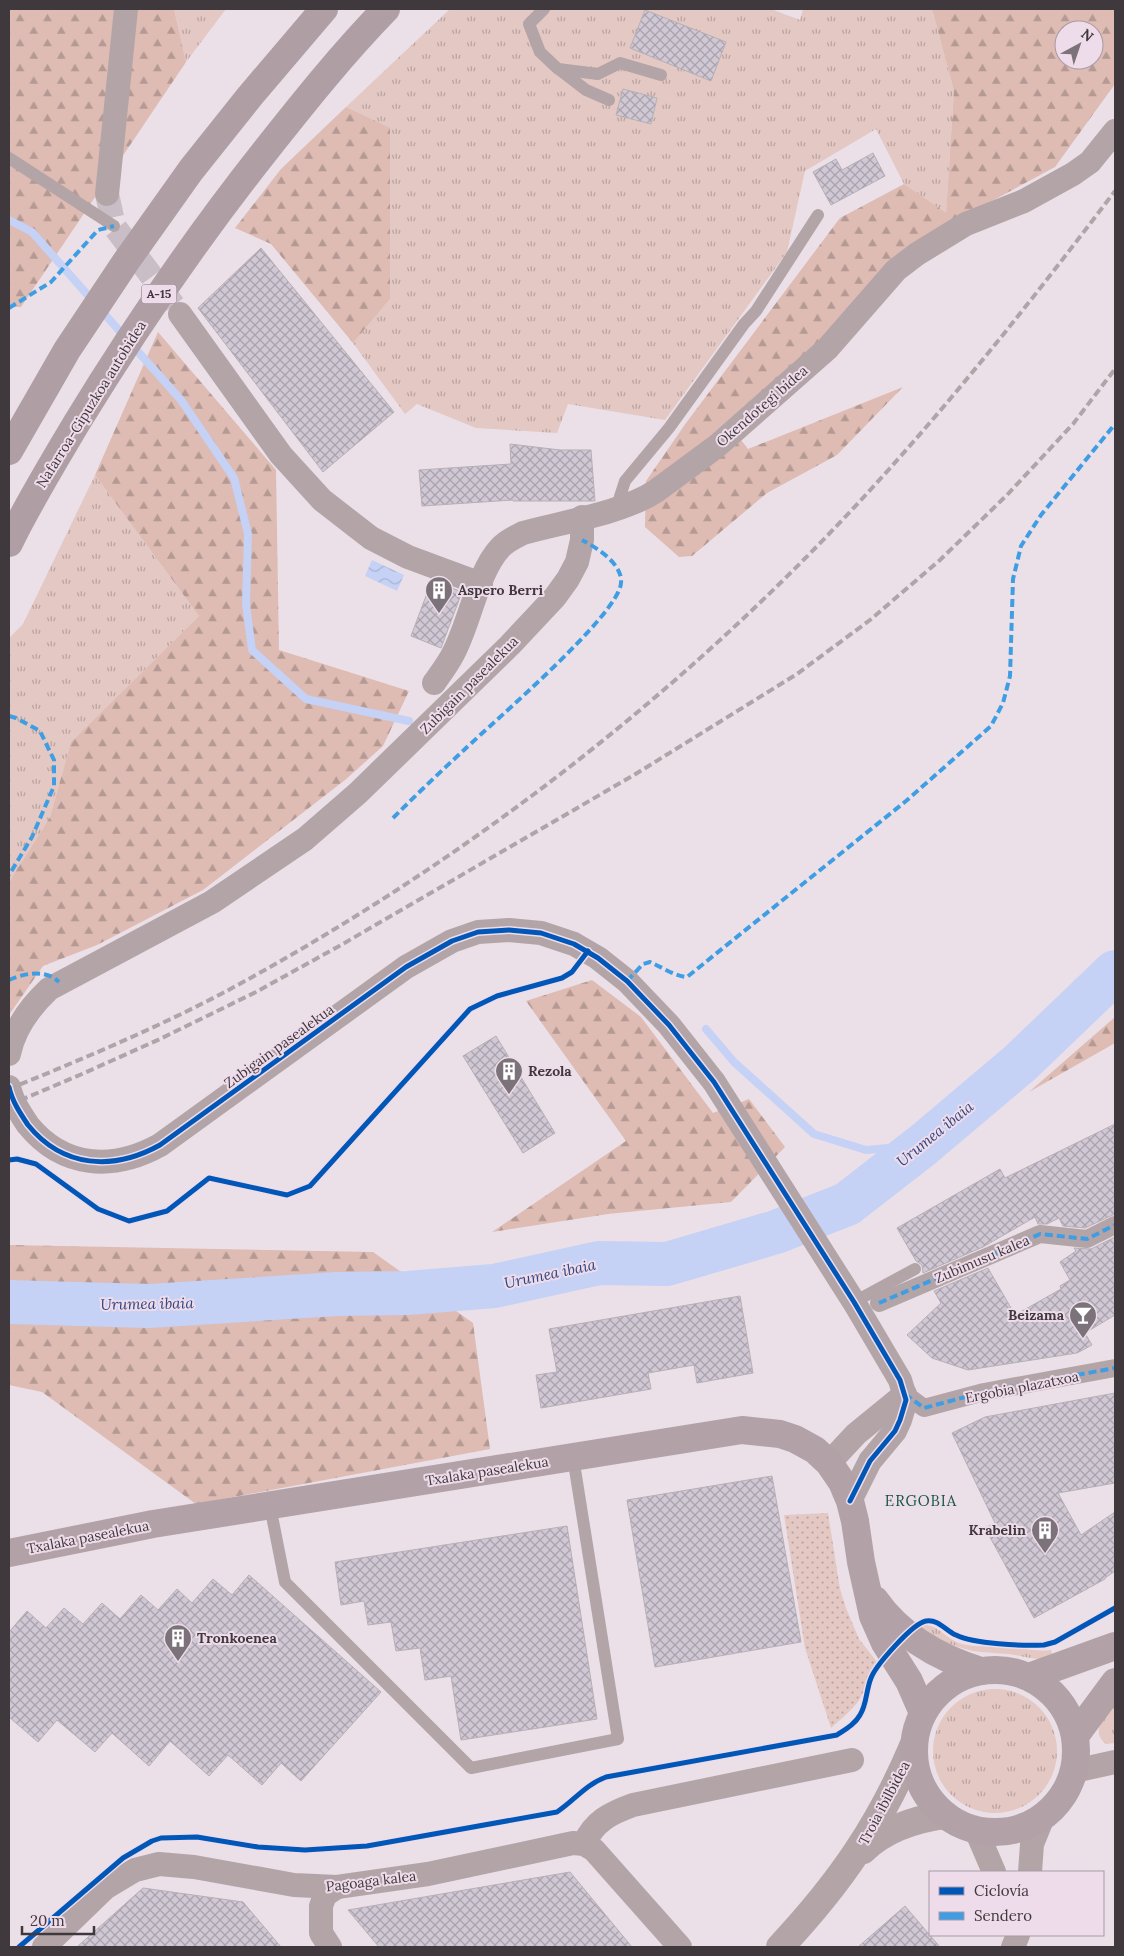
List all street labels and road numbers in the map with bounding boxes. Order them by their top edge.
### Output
road number: A-15 [142,284,176,304]
street label: Nafarroa-Gipuzkoa autobidea [32,317,150,491]
street label: Okendotegi bidea [713,361,811,451]
street label: Zubigain pasealekua [416,632,522,738]
street label: Zubigain pasealekua [221,1000,337,1092]
street label: Zubimusu kalea [932,1231,1032,1287]
street label: Ergobia plazatxoa [964,1367,1080,1407]
street label: Txalaka pasealekua [424,1452,550,1490]
street label: Txalaka pasealekua [25,1516,151,1558]
street label: Troia ibilbidea [854,1758,914,1848]
street label: Pagoaga kalea [325,1867,417,1895]

